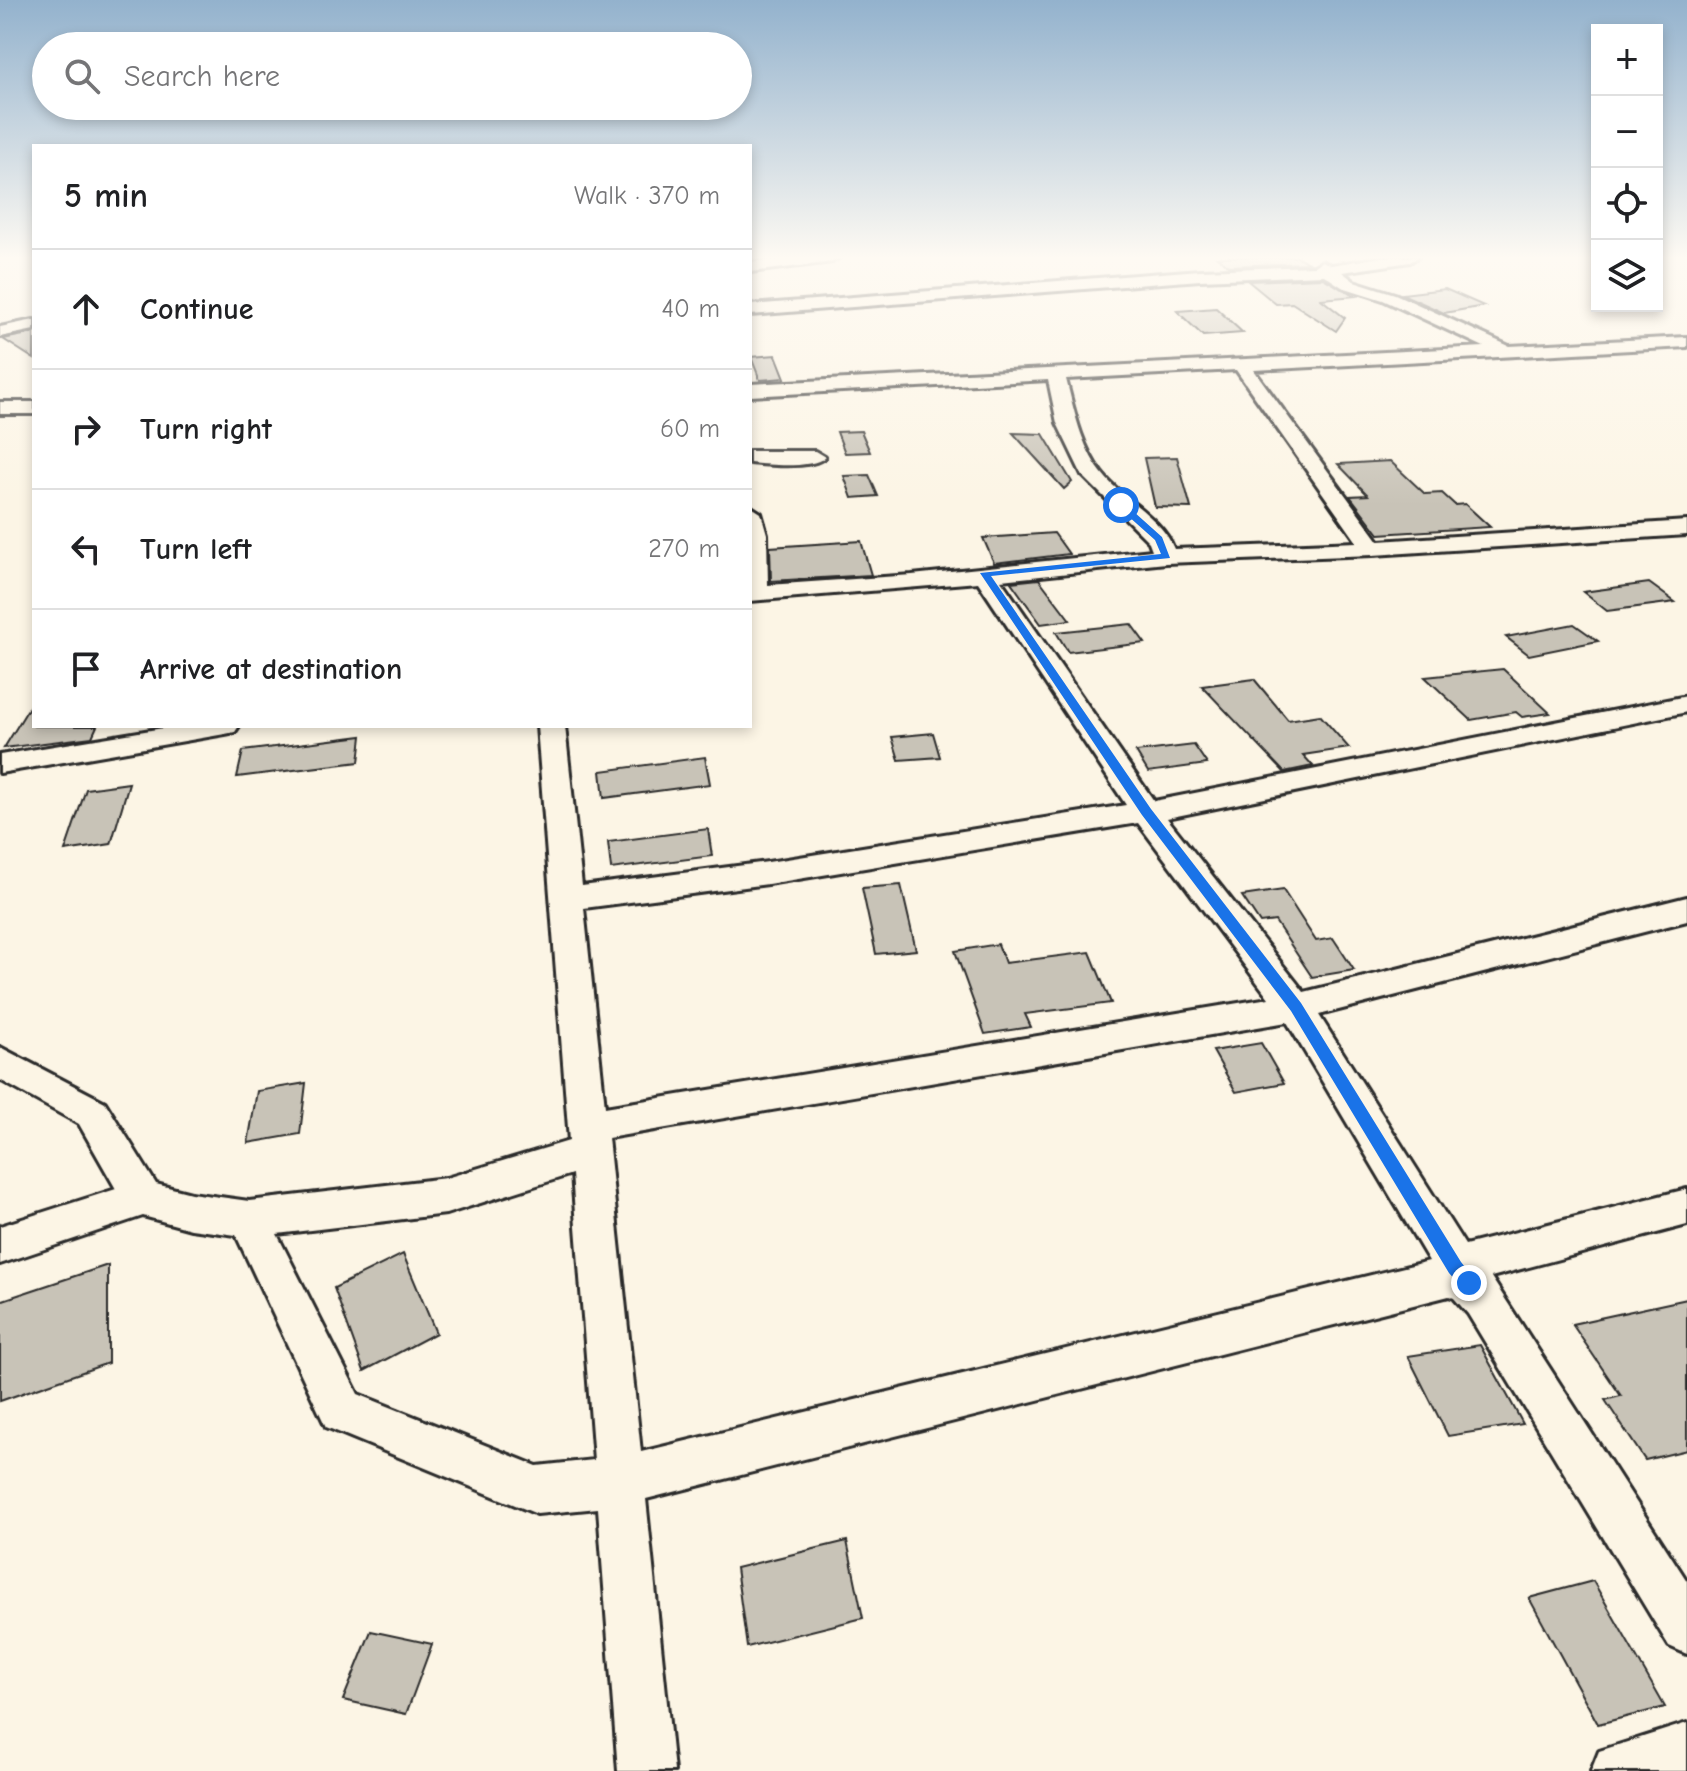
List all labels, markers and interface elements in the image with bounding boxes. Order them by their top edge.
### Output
map controls [1591,24,1663,312]
button: + [1591,24,1663,96]
search box [32,32,752,120]
icon: search [60,54,104,98]
text: Search here [124,59,280,94]
button: − [1591,96,1663,168]
button: locate [1591,168,1663,240]
text: 5 min [64,176,148,216]
text: Walk · 370 m [574,181,720,211]
button: layers [1591,240,1663,312]
icon: ahead [64,287,108,331]
text: Continue [140,292,254,327]
text: 40 m [661,294,720,324]
icon: right [64,407,108,451]
text: Turn right [140,412,272,447]
text: 60 m [660,414,720,444]
route start [1103,487,1139,523]
icon: left [64,527,108,571]
text: Turn left [140,532,252,567]
text: 270 m [648,534,720,564]
icon: arrive [64,647,108,691]
text: Arrive at destination [140,652,402,687]
route end [1451,1265,1487,1301]

